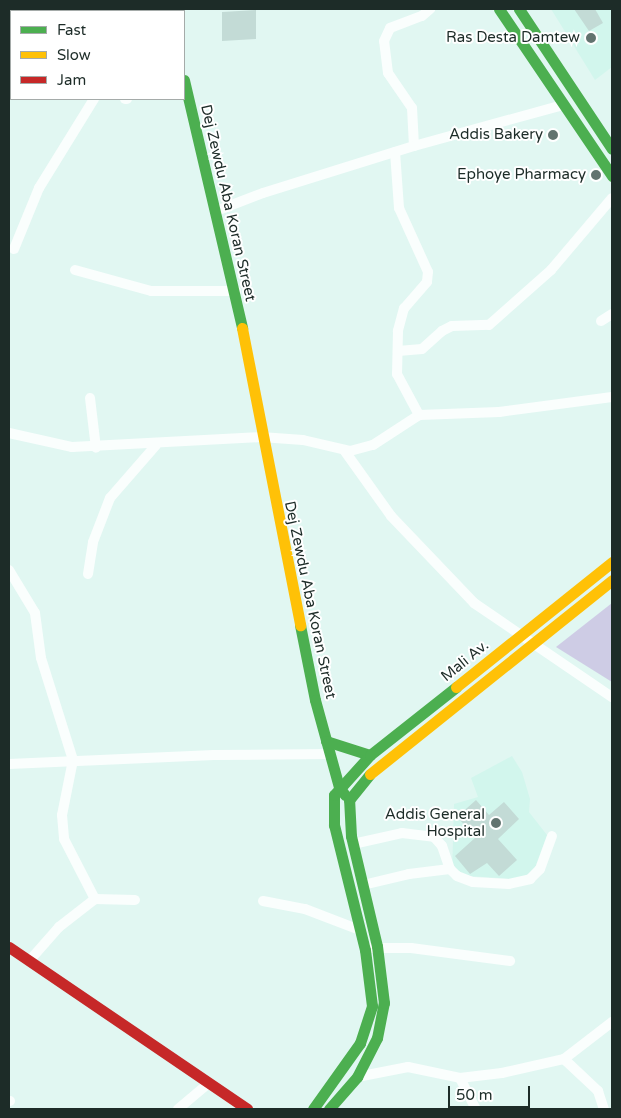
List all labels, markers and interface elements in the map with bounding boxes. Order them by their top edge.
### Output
legend [10,10,185,100]
text: Fast [57,21,86,39]
place label: Ras Desta Damtew [446,29,580,47]
marker: Ras Desta Damtew [584,31,598,45]
text: Slow [57,46,91,64]
text: Jam [57,71,86,89]
street label: Dej Zewdu Aba Koran Street [197,103,259,303]
place label: Addis Bakery [449,126,543,144]
marker: Addis Bakery [547,129,559,141]
place label: Ephoye Pharmacy [457,166,586,184]
marker: Ephoye Pharmacy [590,169,602,181]
street label: Dej Zewdu Aba Koran Street [280,500,340,700]
street label: Mali Av. [438,636,492,686]
place label: Addis General Hospital [385,805,485,840]
marker: Addis General Hospital [489,816,503,830]
scale bar [451,1076,534,1108]
text: 50 m [456,1086,493,1104]

